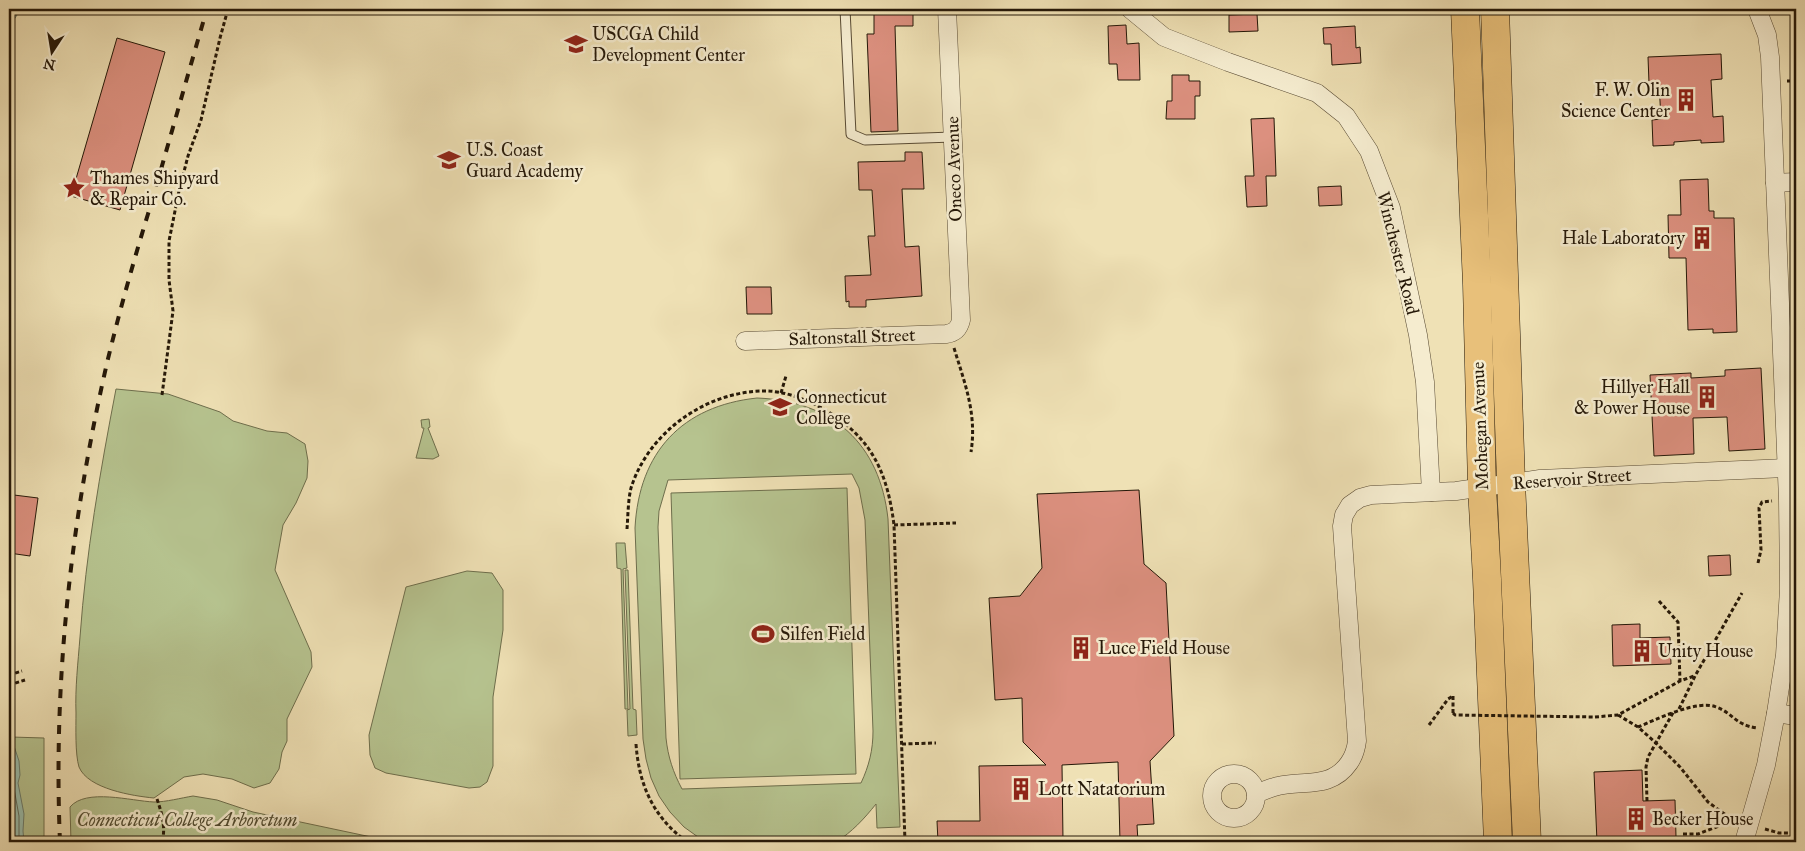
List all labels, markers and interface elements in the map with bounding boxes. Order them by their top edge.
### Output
place label: USCGA Child Development Center [592,23,745,66]
north arrow [28,28,78,78]
school or university icon: USCGA Child Development Center [563,31,589,57]
text: N [42,55,57,74]
place label: F. W. Olin Science Center [1561,79,1670,122]
building icon: F. W. Olin Science Center [1673,87,1699,113]
street label: Oneco Avenue [941,116,967,222]
place label: U.S. Coast Guard Academy [466,139,583,182]
school or university icon: U.S. Coast Guard Academy [436,147,462,173]
place label: Thames Shipyard & Repair Co. [90,167,219,210]
place icon: Thames Shipyard & Repair Co. [61,175,87,201]
street label: Winchester Road [1372,189,1424,317]
building icon: Hale Laboratory [1689,225,1715,251]
place label: Hale Laboratory [1562,227,1686,249]
street label: Saltonstall Street [788,324,916,350]
street label: Mohegan Avenue [1467,361,1494,491]
place label: Hillyer Hall & Power House [1574,376,1690,419]
building icon: Hillyer Hall & Power House [1694,384,1720,410]
place label: Connecticut College [796,386,887,430]
school or university icon: Connecticut College [767,394,793,420]
street label: Reservoir Street [1512,464,1633,494]
sports icon: Silfen Field [750,621,776,647]
place label: Silfen Field [780,623,865,645]
building icon: Luce Field House [1068,635,1094,661]
place label: Luce Field House [1098,637,1230,659]
building icon: Unity House [1629,638,1655,664]
place label: Unity House [1658,640,1753,662]
building icon: Lott Natatorium [1008,776,1034,802]
place label: Lott Natatorium [1038,778,1165,800]
building icon: Becker House [1623,806,1649,832]
place label: Becker House [1652,808,1754,830]
park label: Connecticut College Arboretum [77,809,298,831]

